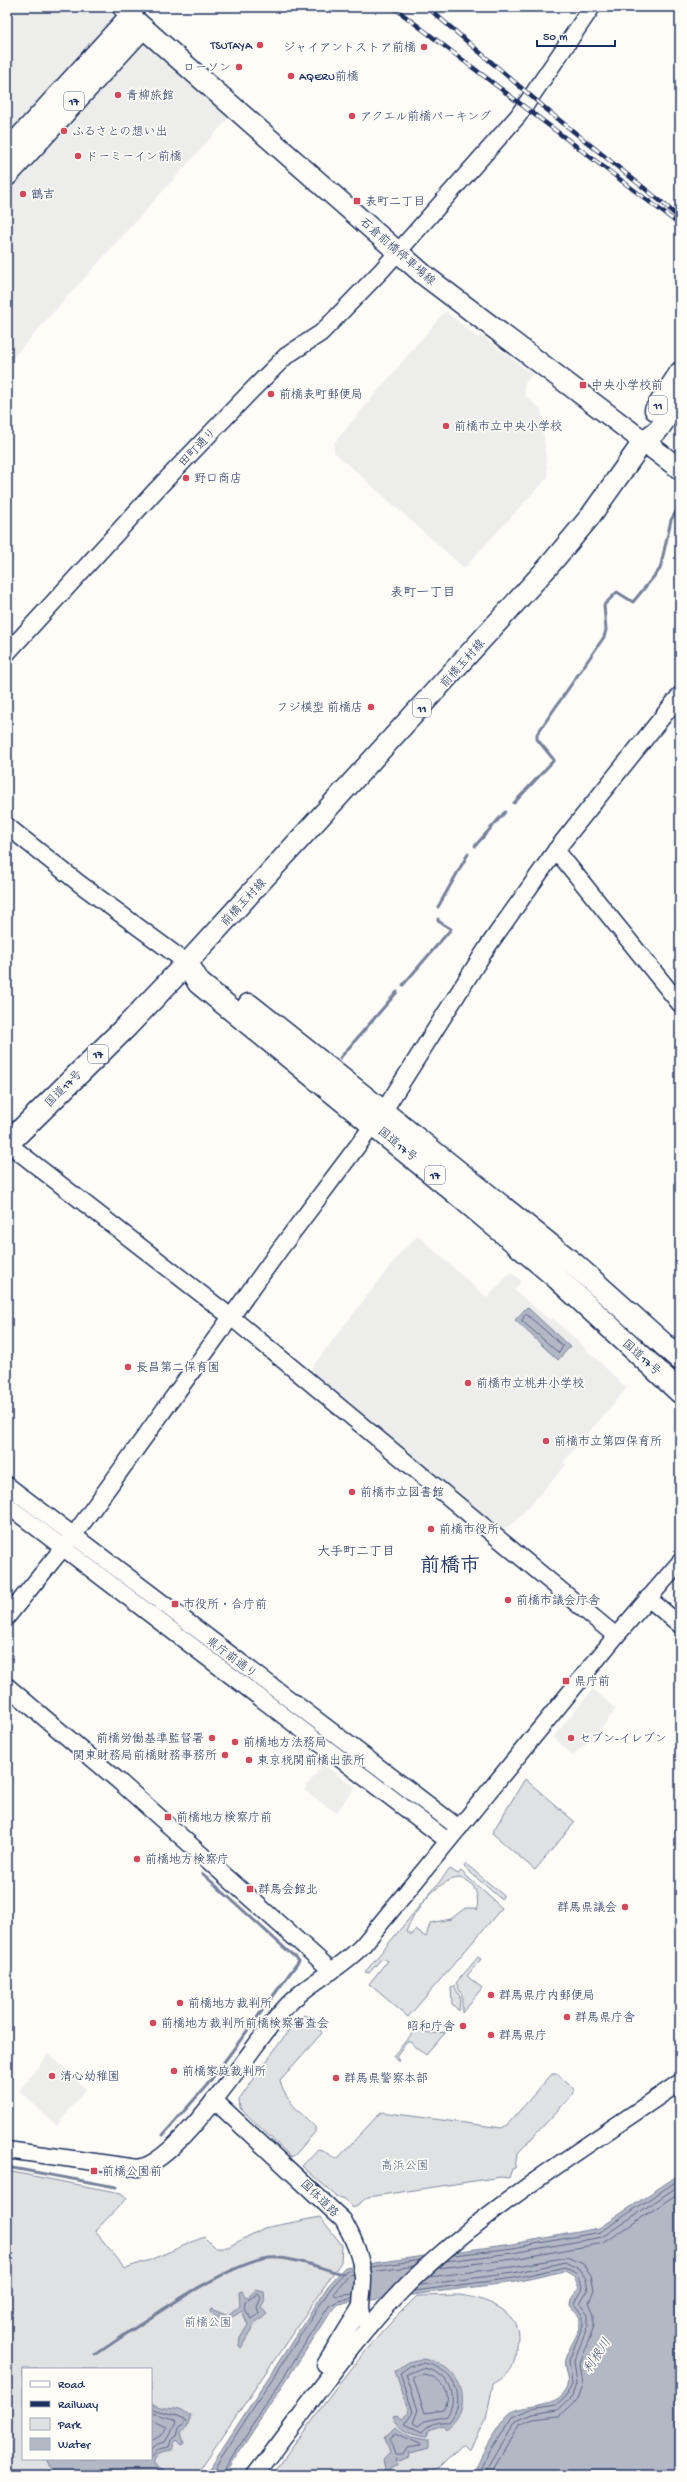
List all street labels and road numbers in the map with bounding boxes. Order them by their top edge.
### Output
road number: 17 [64,92,84,110]
street label: 石倉前橋停車場線 [356,215,438,289]
road number: 11 [649,396,667,414]
street label: 田町通り [176,426,220,471]
street label: 前橋玉村線 [437,637,489,691]
road number: 11 [413,699,431,717]
street label: 前橋玉村線 [218,876,270,930]
road number: 17 [88,1045,108,1063]
street label: 国道17号 [42,1067,86,1111]
street label: 国道17号 [374,1125,420,1166]
road number: 17 [425,1166,445,1184]
street label: 国道17号 [618,1337,664,1379]
street label: 県庁前通り [203,1634,260,1682]
street label: 国体道路 [296,2177,341,2221]

